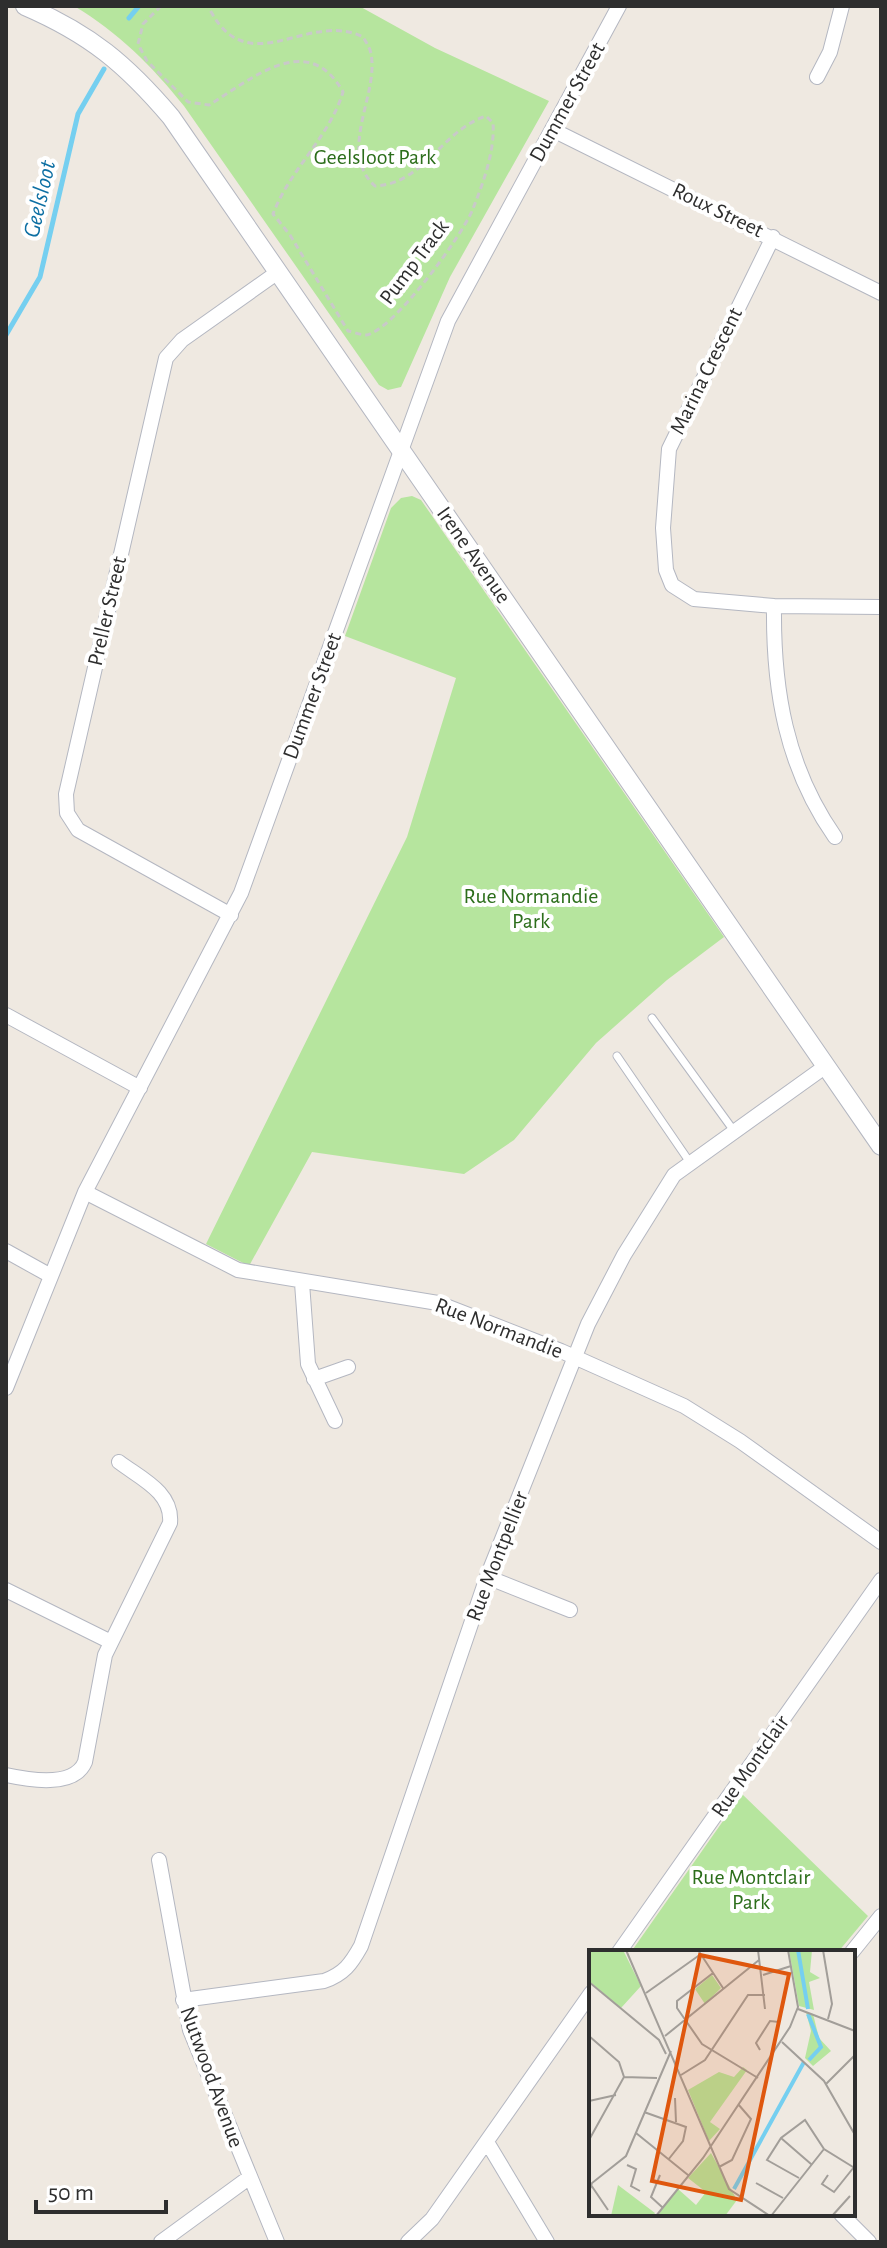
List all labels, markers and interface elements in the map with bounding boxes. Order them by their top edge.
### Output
street label: Dummer Street [525,39,609,165]
park label: Geelsloot Park [314,146,436,168]
water label: Geelsloot [19,158,61,240]
street label: Roux Street [669,179,767,241]
street label: Pump Track [375,216,453,308]
street label: Marina Crescent [666,304,746,438]
street label: Irene Avenue [433,503,515,607]
street label: Preller Street [84,554,130,668]
street label: Dummer Street [279,630,345,762]
park label: Rue Normandie Park [464,885,598,932]
street label: Rue Normandie [432,1294,566,1362]
street label: Rue Montpellier [462,1488,532,1624]
street label: Rue Montclair [707,1711,793,1821]
park label: Rue Montclair Park [692,1866,810,1913]
inset map [589,1950,855,2216]
street label: Nutwood Avenue [176,2004,248,2150]
scale bar [36,2164,166,2214]
text: 50 m [48,2181,94,2205]

